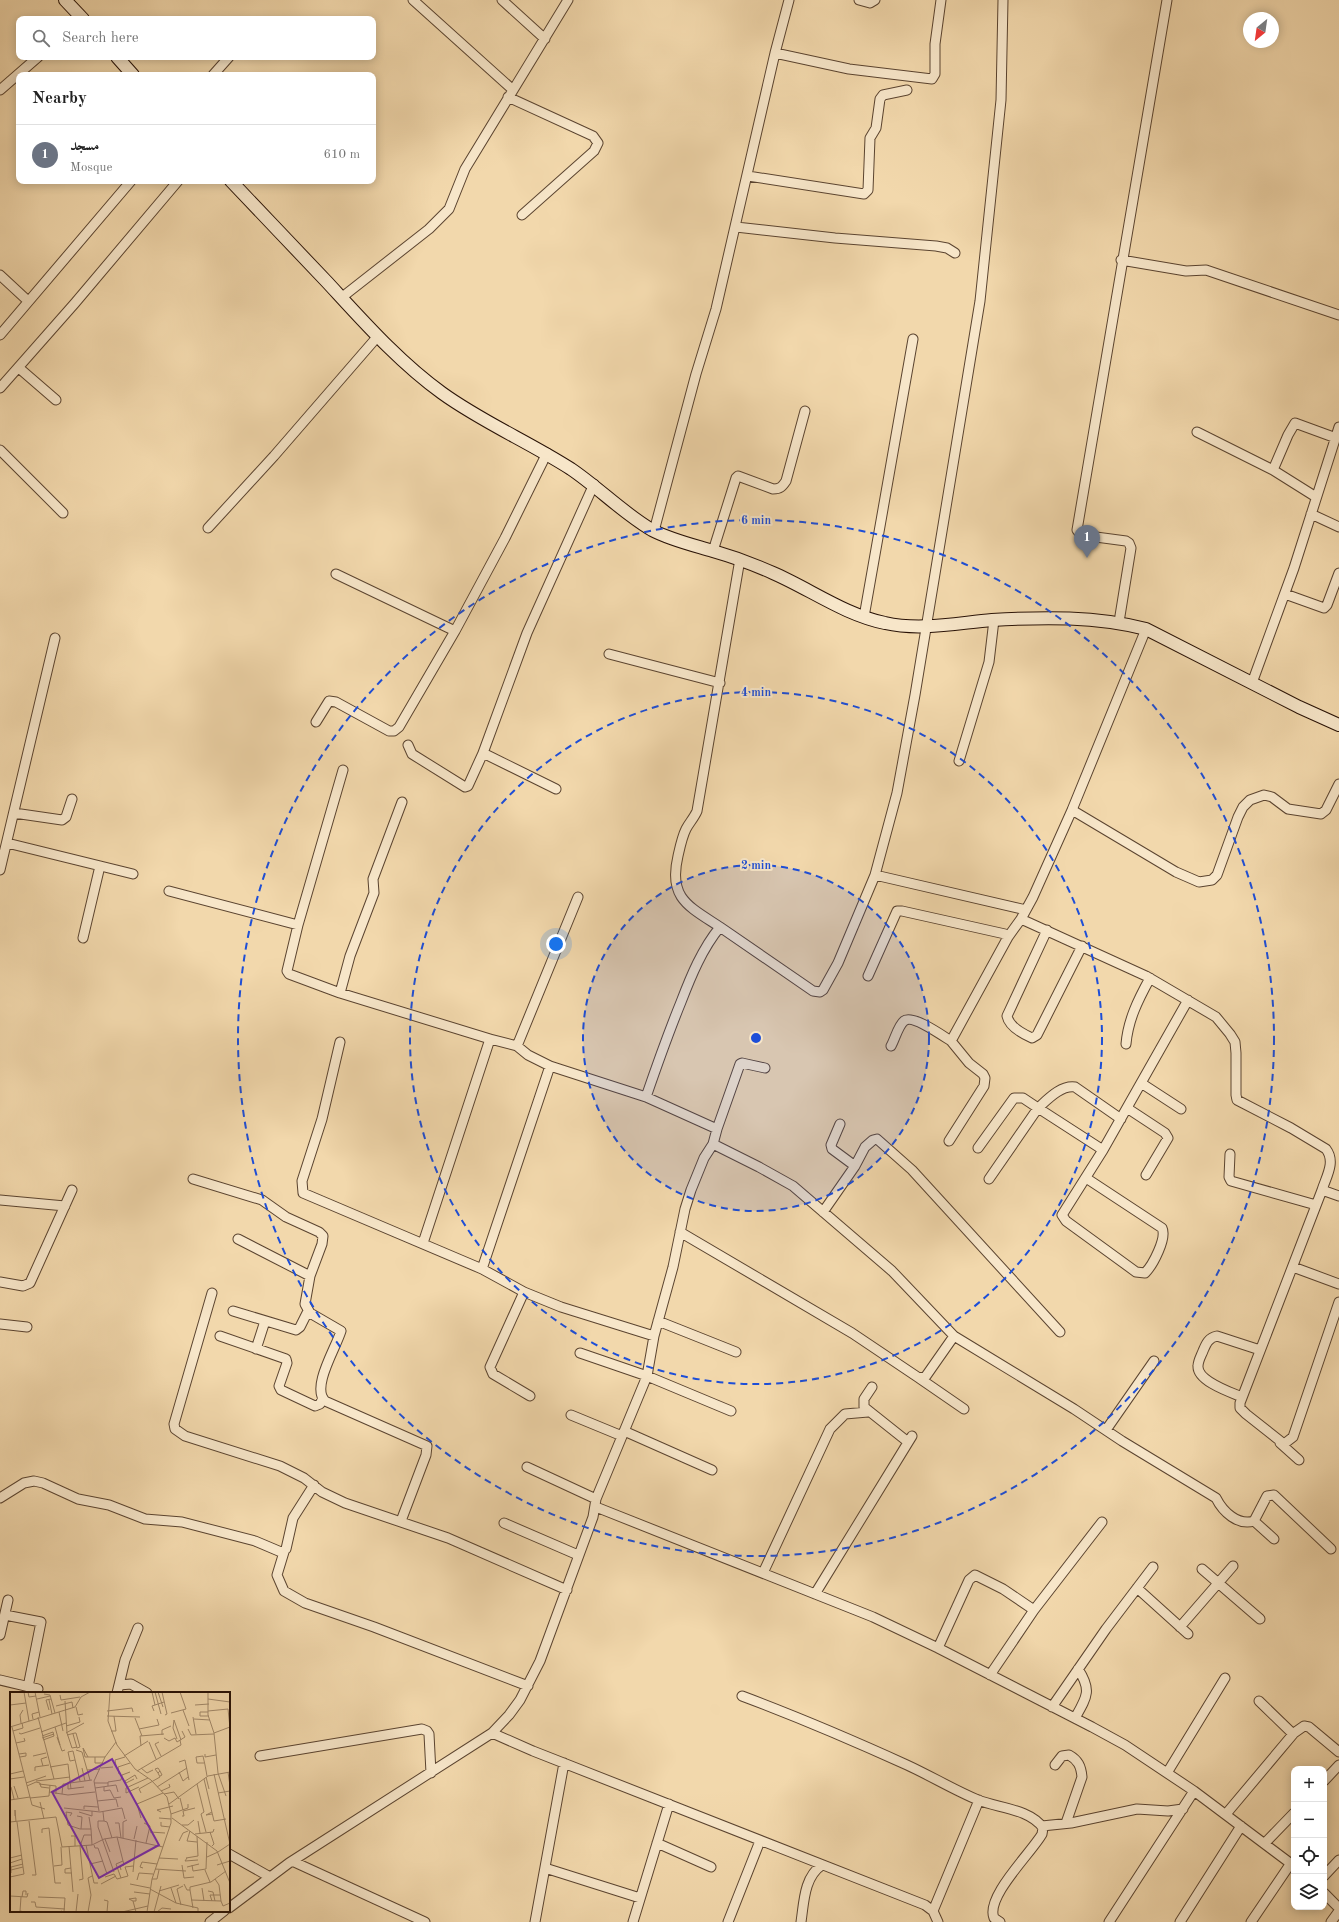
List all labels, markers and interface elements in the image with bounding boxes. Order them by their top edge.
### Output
north arrow [1243,12,1279,48]
search box [16,16,376,60]
icon: search [30,27,52,49]
text: Search here [62,31,139,46]
text: Nearby [32,90,87,107]
text: مسجد [70,139,99,154]
text: 1 [41,148,49,161]
text: 610 m [323,148,360,161]
text: Mosque [70,161,112,174]
text: 6 min [741,515,771,527]
pin: 1 [1074,525,1100,558]
text: 4 min [741,687,771,699]
text: 2 min [741,860,771,872]
your location [546,934,566,954]
centre of rings [749,1031,763,1045]
inset map [10,1692,230,1912]
map controls [1291,1766,1327,1910]
button: + [1291,1766,1327,1802]
button: − [1291,1802,1327,1838]
button: locate [1291,1838,1327,1874]
button: layers [1291,1874,1327,1910]

